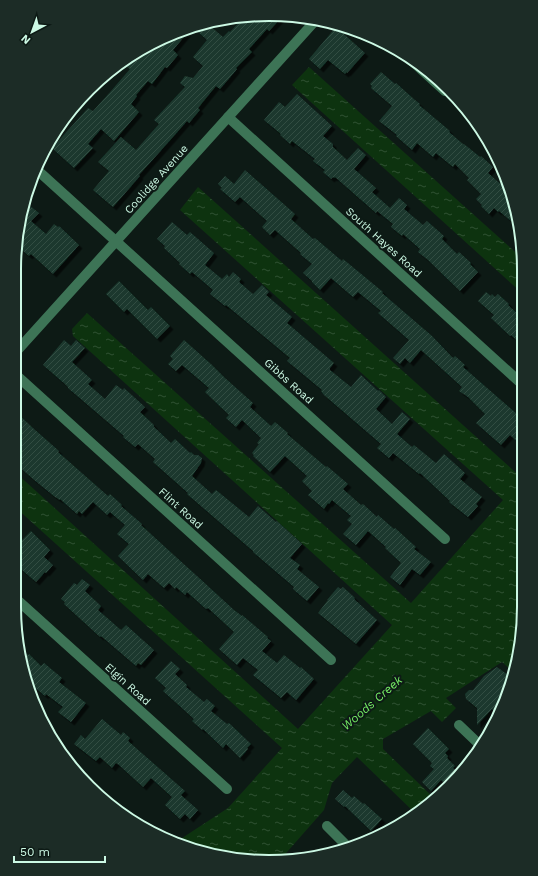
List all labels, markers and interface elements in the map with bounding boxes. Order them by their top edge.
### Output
north arrow [12,12,52,52]
text: N [18,32,33,47]
street label: Coolidge Avenue [122,142,191,217]
street label: South Hayes Road [343,205,424,280]
street label: Gibbs Road [262,356,316,407]
street label: Flint Road [156,485,205,532]
street label: Elgin Road [102,661,153,708]
water label: Woods Creek [339,673,405,733]
scale bar [14,838,105,864]
text: 50 m [20,845,50,859]

